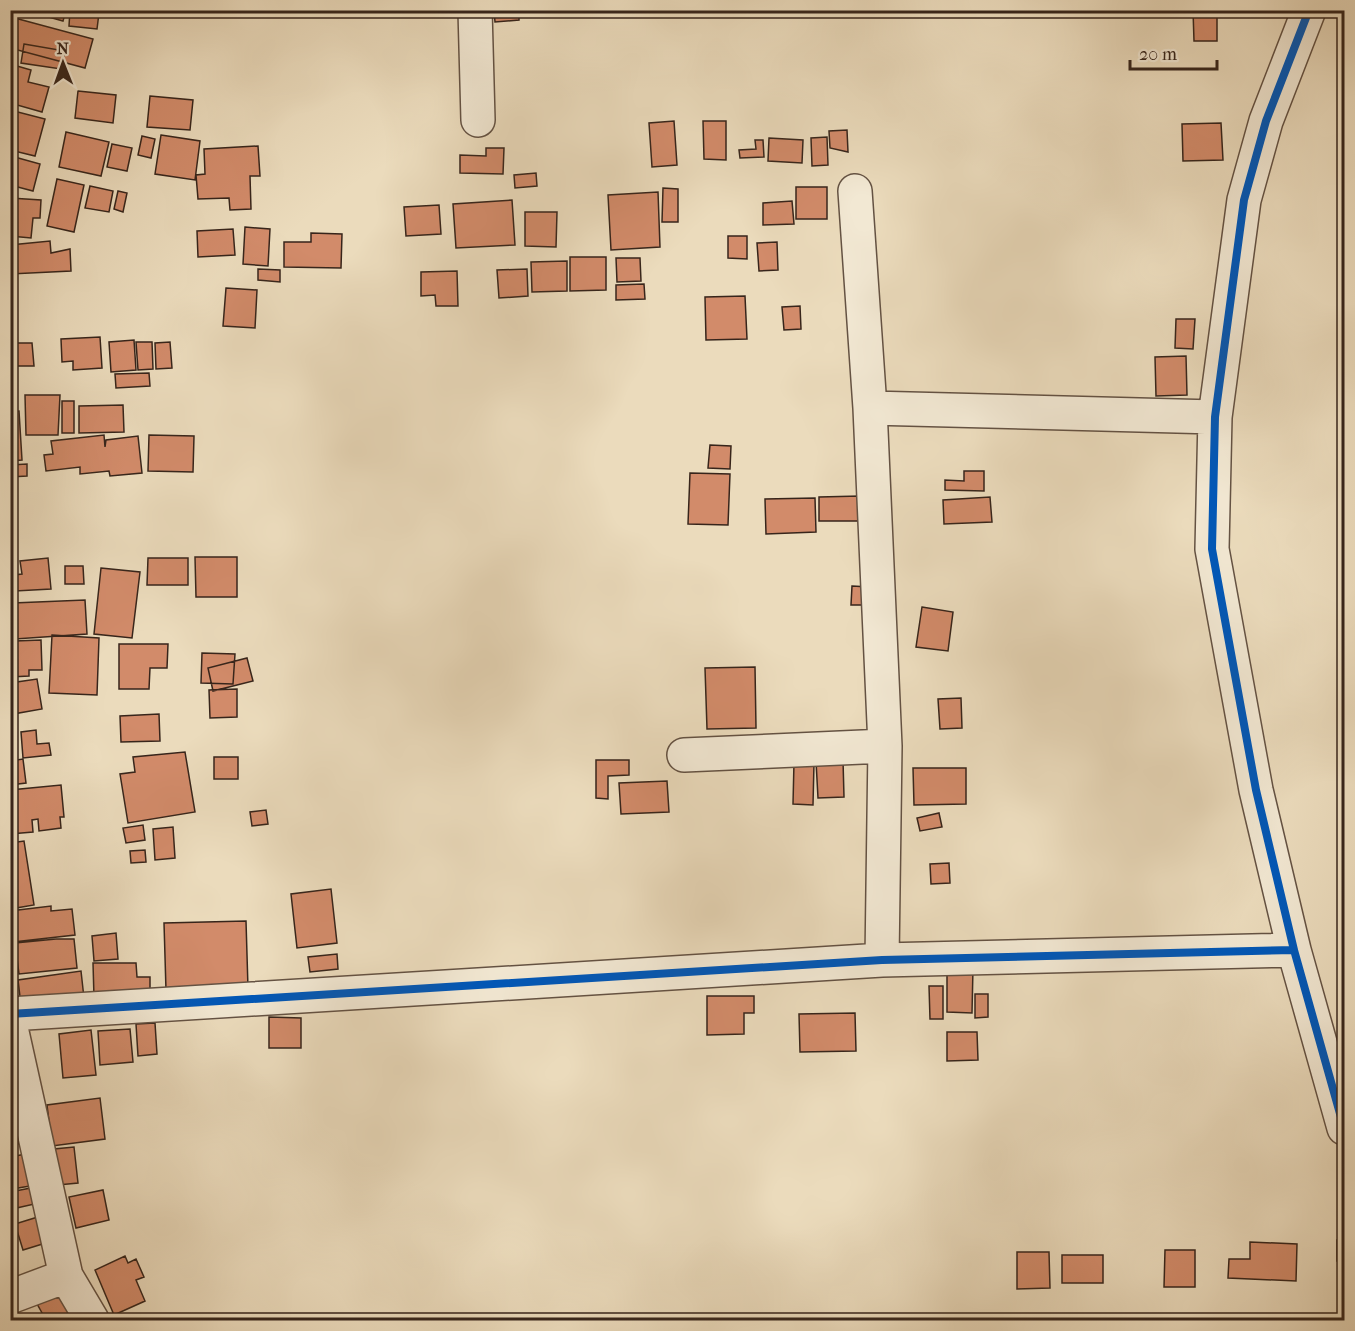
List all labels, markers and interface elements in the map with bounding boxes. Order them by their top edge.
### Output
north arrow [33,33,93,93]
scale bar [1130,33,1217,71]
text: N [57,39,70,58]
text: 20 m [1139,44,1177,65]

